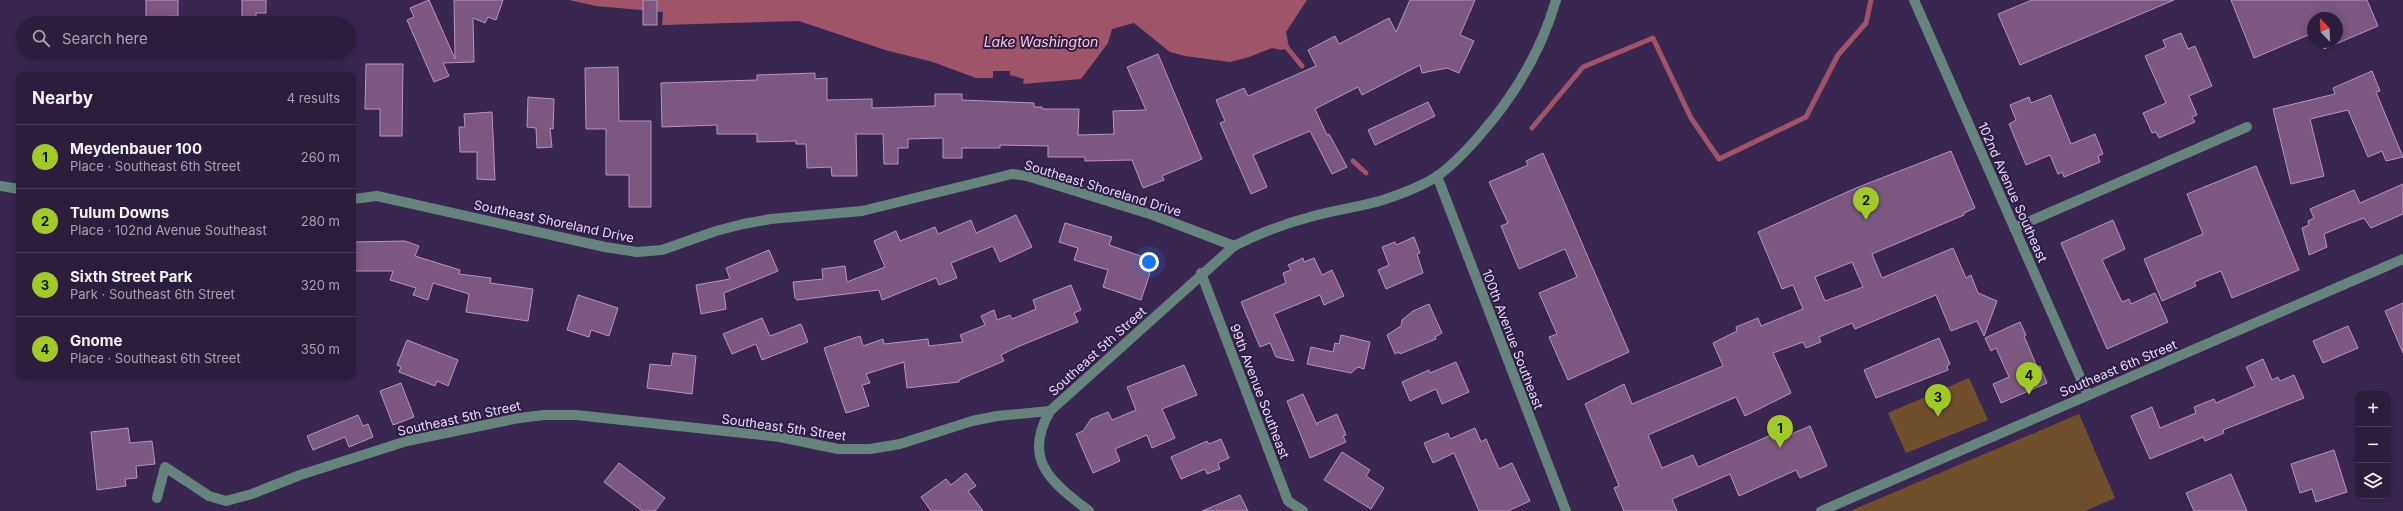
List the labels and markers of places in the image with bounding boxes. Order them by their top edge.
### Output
pin: 2 [1853,187,1879,220]
pin: 4 [2016,362,2042,395]
pin: 3 [1925,384,1951,417]
pin: 1 [1767,415,1793,448]

